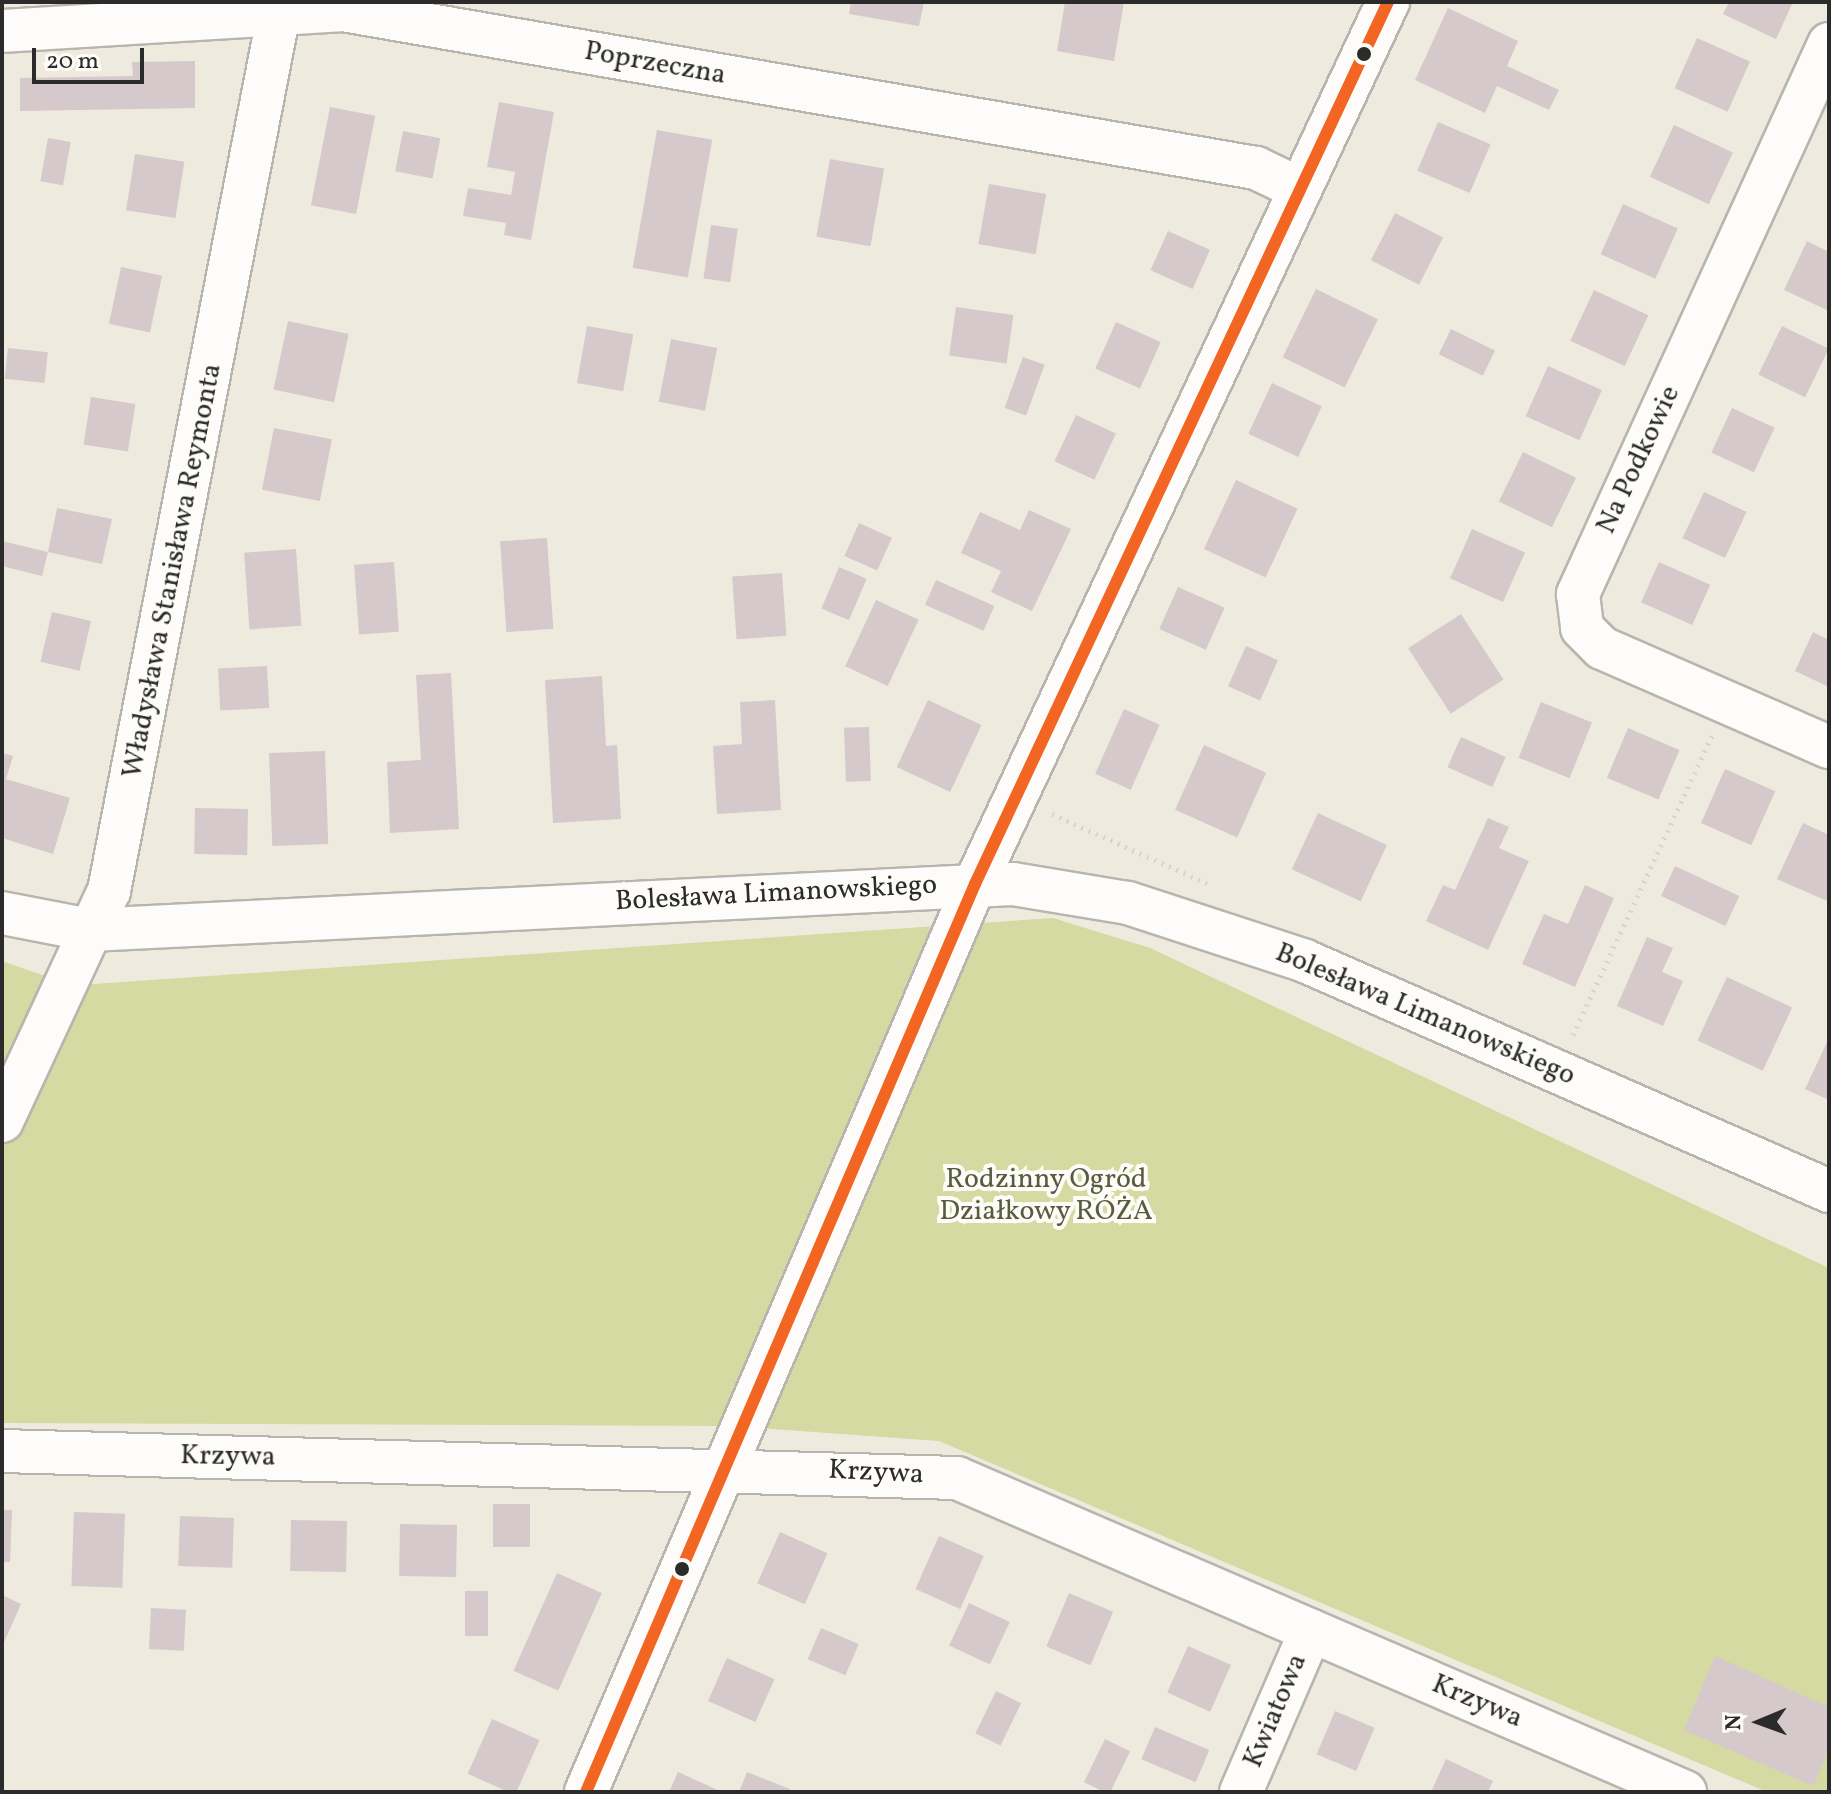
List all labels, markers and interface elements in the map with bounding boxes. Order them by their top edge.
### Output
scale bar [36,32,148,82]
street label: Poprzeczna [582,35,728,93]
text: 20 m [46,45,99,79]
unlabelled marker [1356,46,1372,62]
street label: Władysława Stanisława Reymonta [116,361,230,781]
street label: Na Podkowie [1590,381,1688,539]
street label: Bolesława Limanowskiego [614,869,938,919]
street label: Bolesława Limanowskiego [1270,937,1580,1093]
park label: Rodzinny Ogród Działkowy RÓŻA [939,1163,1153,1229]
street label: Krzywa [180,1439,276,1475]
street label: Krzywa [827,1454,925,1492]
unlabelled marker [674,1561,690,1577]
street label: Kwiatowa [1237,1649,1315,1773]
street label: Krzywa [1426,1668,1528,1736]
north arrow [1719,1682,1799,1762]
text: N [1719,1714,1750,1731]

